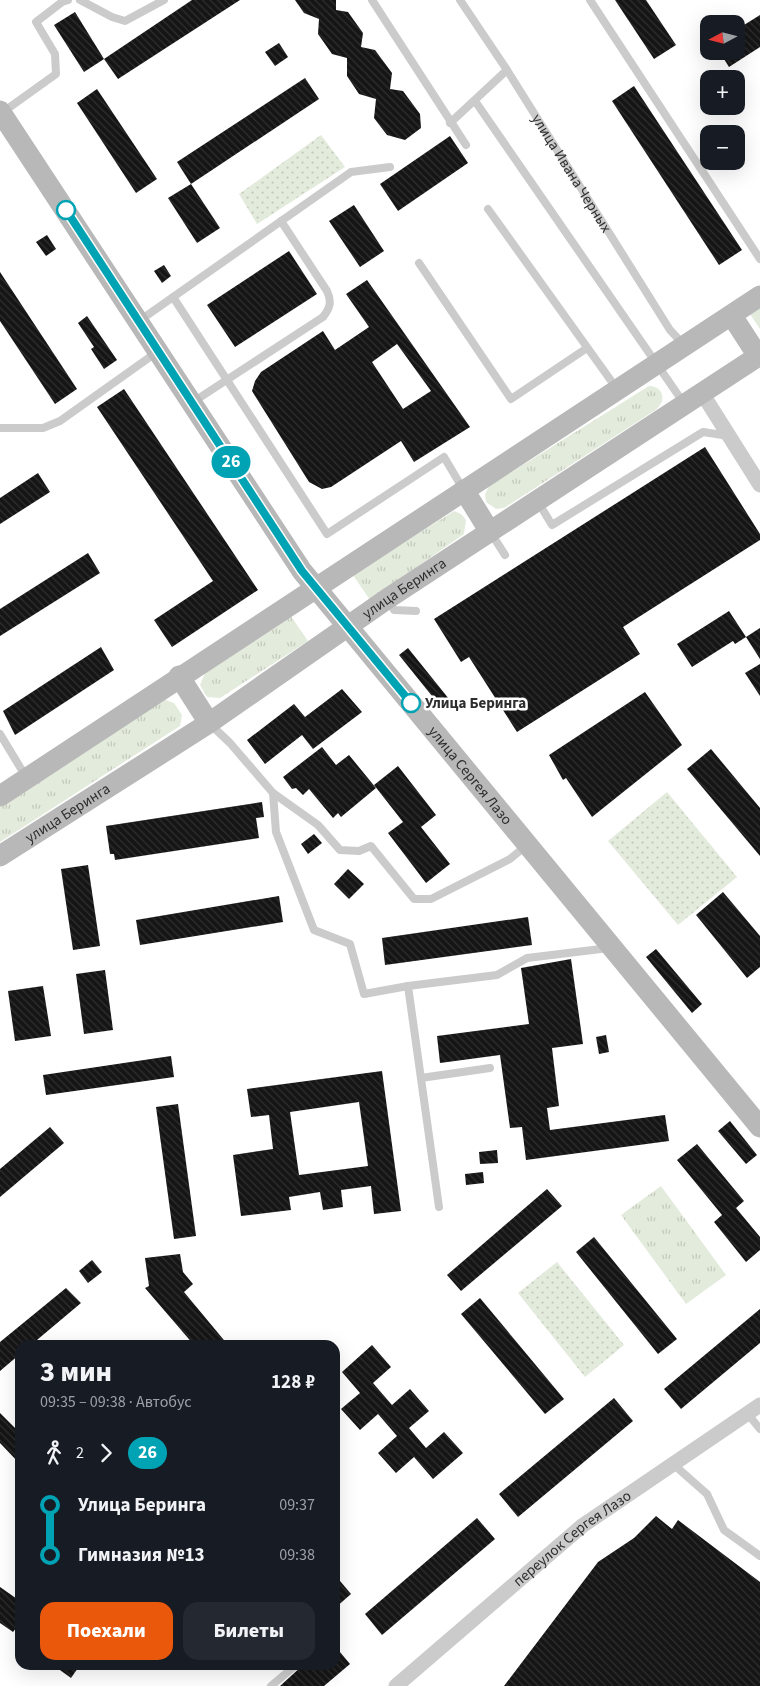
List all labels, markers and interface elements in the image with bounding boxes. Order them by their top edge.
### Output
north arrow [700,15,745,60]
map controls [700,15,745,170]
button: + [700,70,745,115]
street label: улица Ивана Черных [526,110,617,237]
button: − [700,125,745,170]
unlabelled marker [56,200,76,220]
line badge: 26 [208,446,254,478]
text: 26 [221,449,241,474]
street label: улица Беринга [358,553,450,624]
marker: Улица Беринга [401,693,421,713]
place label: Улица Беринга [425,693,526,714]
street label: улица Сергея Лазо [423,721,517,829]
street label: улица Беринга [21,778,114,848]
text: 3 мин [40,1352,112,1392]
text: 128 ₽ [271,1369,315,1396]
text: 09:35 – 09:38 · Автобус [40,1391,192,1413]
icon: walk [40,1439,68,1467]
icon: forward [92,1439,120,1467]
text: 26 [138,1440,157,1465]
text: 2 [76,1442,84,1464]
street label: переулок Сергея Лазо [509,1485,635,1591]
text: Улица Беринга [78,1492,206,1519]
text: 09:37 [279,1494,315,1516]
text: Гимназия №13 [78,1542,204,1569]
text: 09:38 [279,1544,315,1566]
button: Поехали [40,1602,173,1660]
button: Билеты [183,1602,315,1660]

